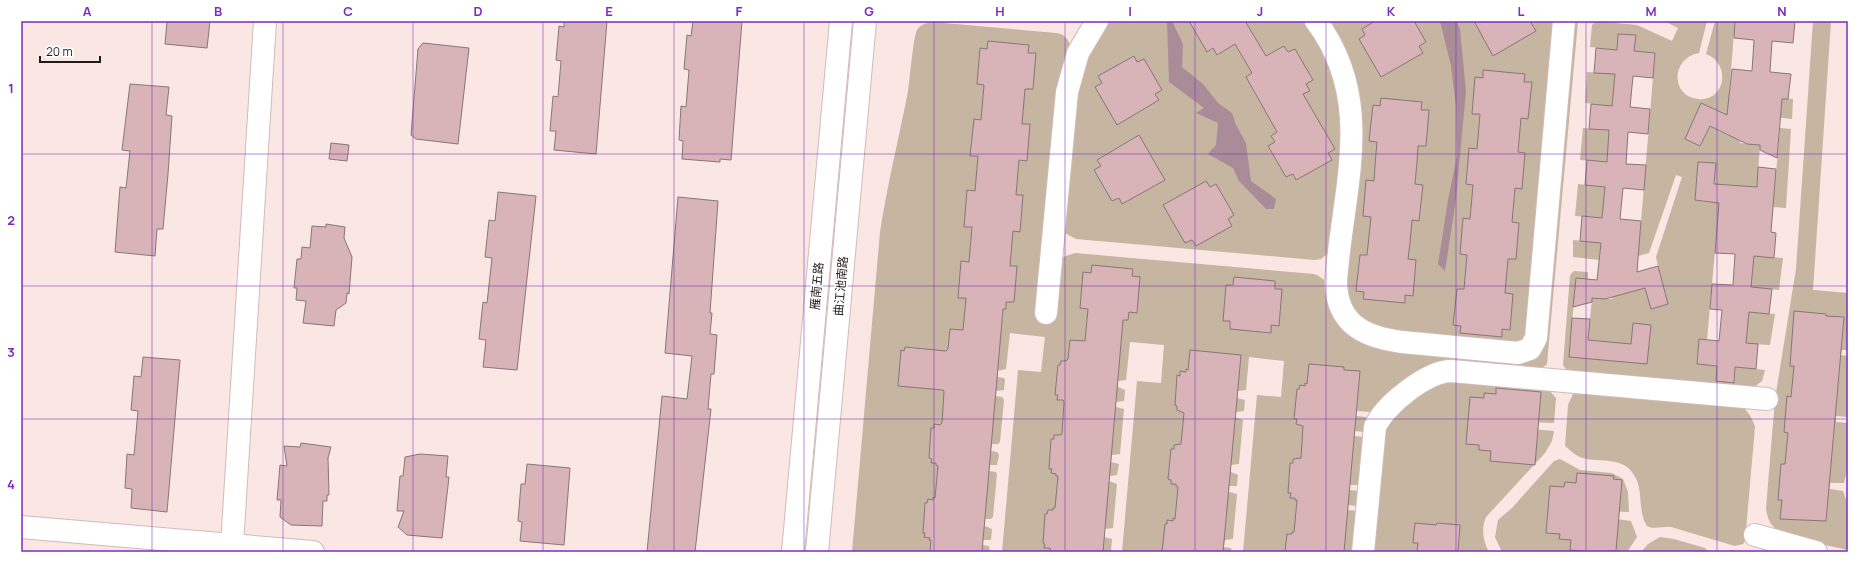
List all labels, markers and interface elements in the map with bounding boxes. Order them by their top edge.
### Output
text: A [83,2,92,20]
text: B [214,2,222,20]
text: C [343,2,353,20]
text: D [473,2,483,20]
text: E [605,2,613,20]
text: F [736,2,743,20]
text: G [864,2,874,20]
text: H [995,2,1005,20]
text: I [1128,2,1132,20]
text: J [1257,2,1263,20]
text: K [1387,2,1396,20]
text: L [1518,2,1525,20]
text: M [1645,2,1657,20]
text: N [1777,2,1787,20]
scale bar [40,38,100,64]
text: 20 m [46,43,73,60]
text: 1 [8,79,14,97]
text: 2 [7,211,15,229]
street label: 曲江池南路 [829,255,852,317]
street label: 雁南五路 [806,261,827,311]
text: 3 [7,343,15,361]
text: 4 [7,475,15,493]

